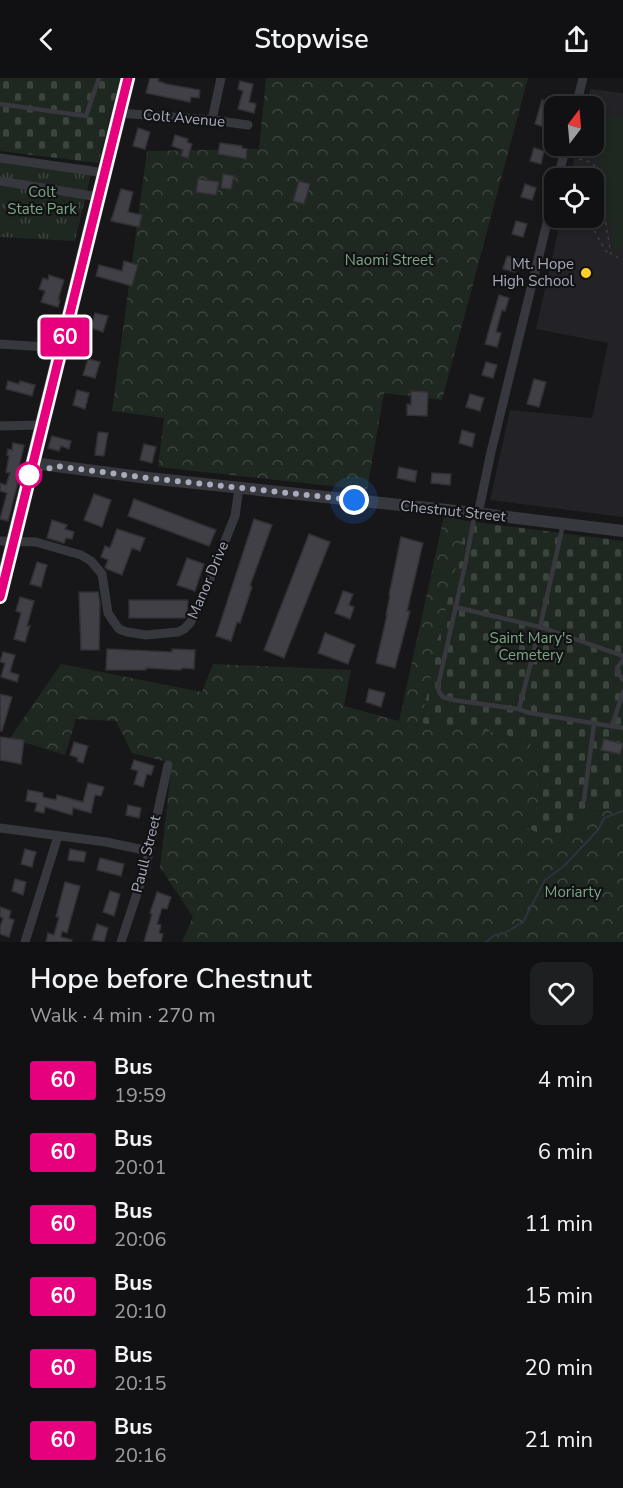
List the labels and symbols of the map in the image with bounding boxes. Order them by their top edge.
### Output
north arrow [544,96,604,156]
street label: Colt Avenue [142,104,226,132]
park label: Colt State Park [7,182,77,219]
park label: Naomi Street [345,250,434,270]
place label: Mt. Hope High School [492,254,575,291]
marker: Mt. Hope High School [579,266,593,280]
line badge: 60 [38,318,92,356]
unlabelled marker [16,462,42,488]
your location [339,485,369,515]
street label: Chestnut Street [399,496,507,527]
street label: Manor Drive [183,538,233,622]
park label: Saint Mary's Cemetery [489,628,573,665]
street label: Paull Street [127,812,165,895]
park label: Moriarty [545,882,602,902]

